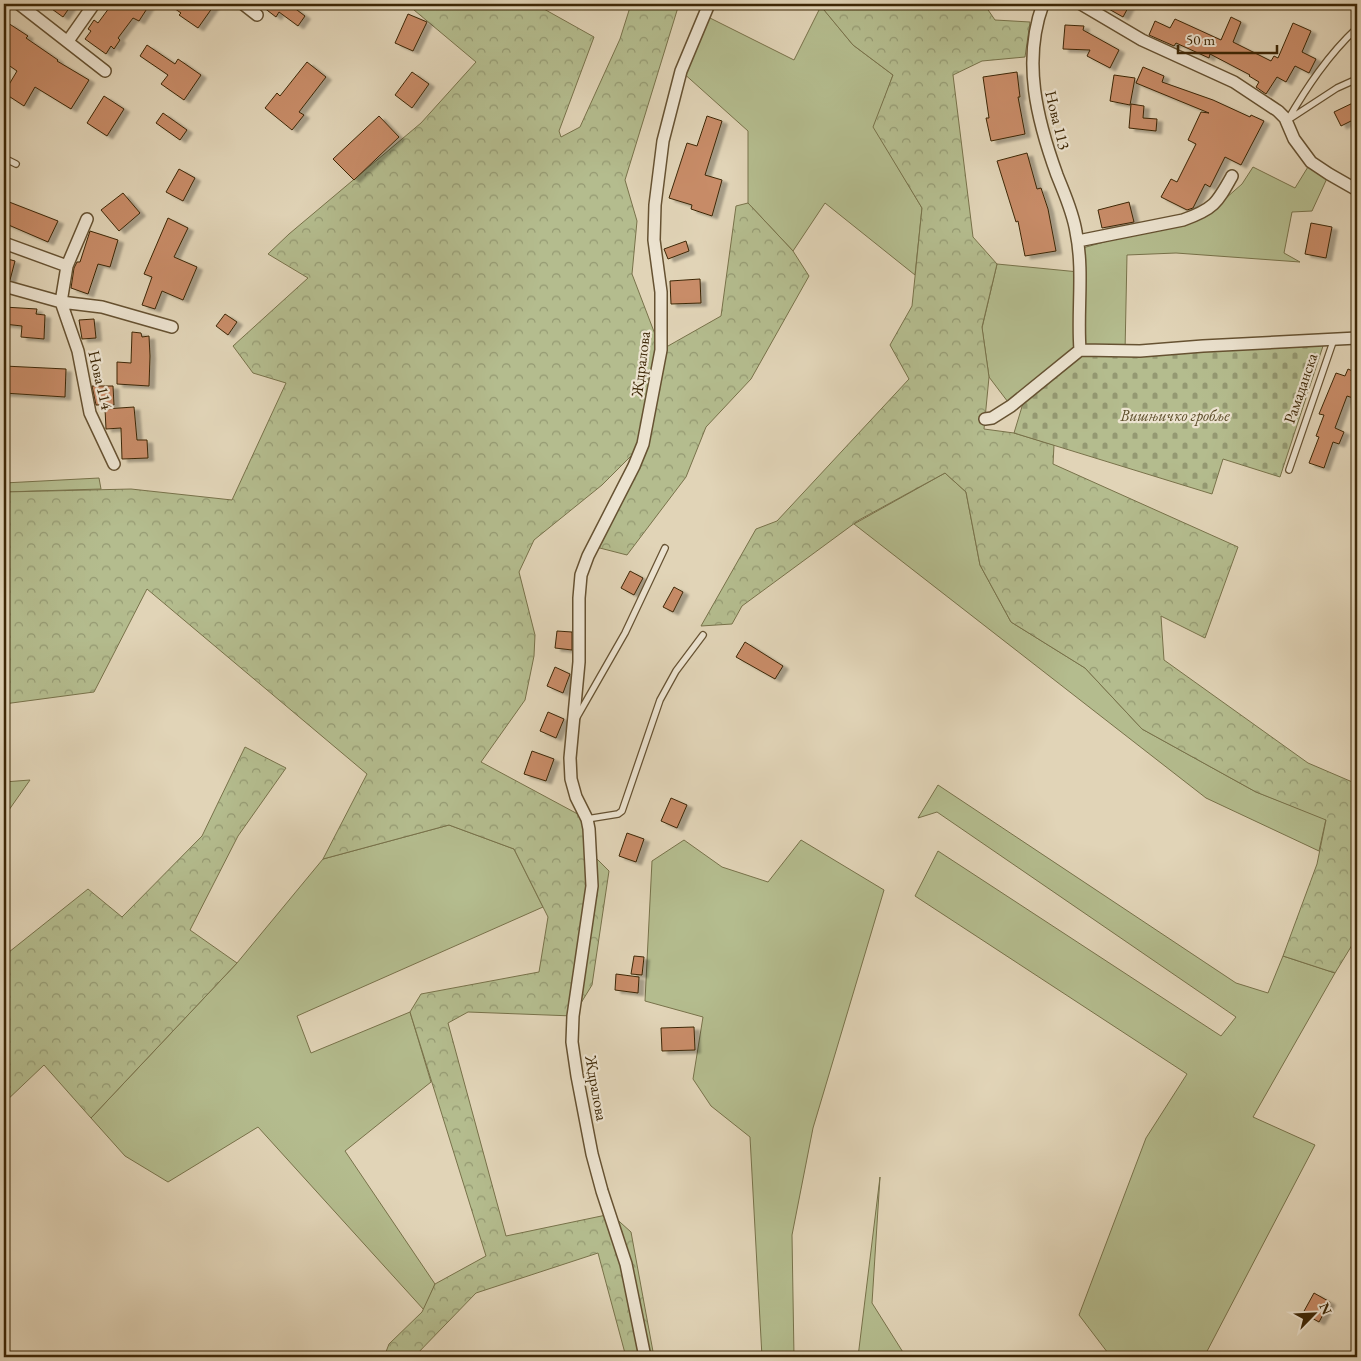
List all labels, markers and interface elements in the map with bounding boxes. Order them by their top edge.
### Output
scale bar [1178,22,1277,54]
text: 50 m [1186,30,1215,49]
street label: Нова 113 [1040,88,1075,152]
street label: Ждралова [626,329,655,399]
street label: Нова 114 [84,348,118,412]
street label: Рамаданска [1279,350,1322,426]
park label: Вишњичко гробље [1119,405,1230,426]
street label: Ждралова [580,1053,613,1123]
north arrow [1288,1288,1338,1338]
text: N [1315,1300,1337,1318]

